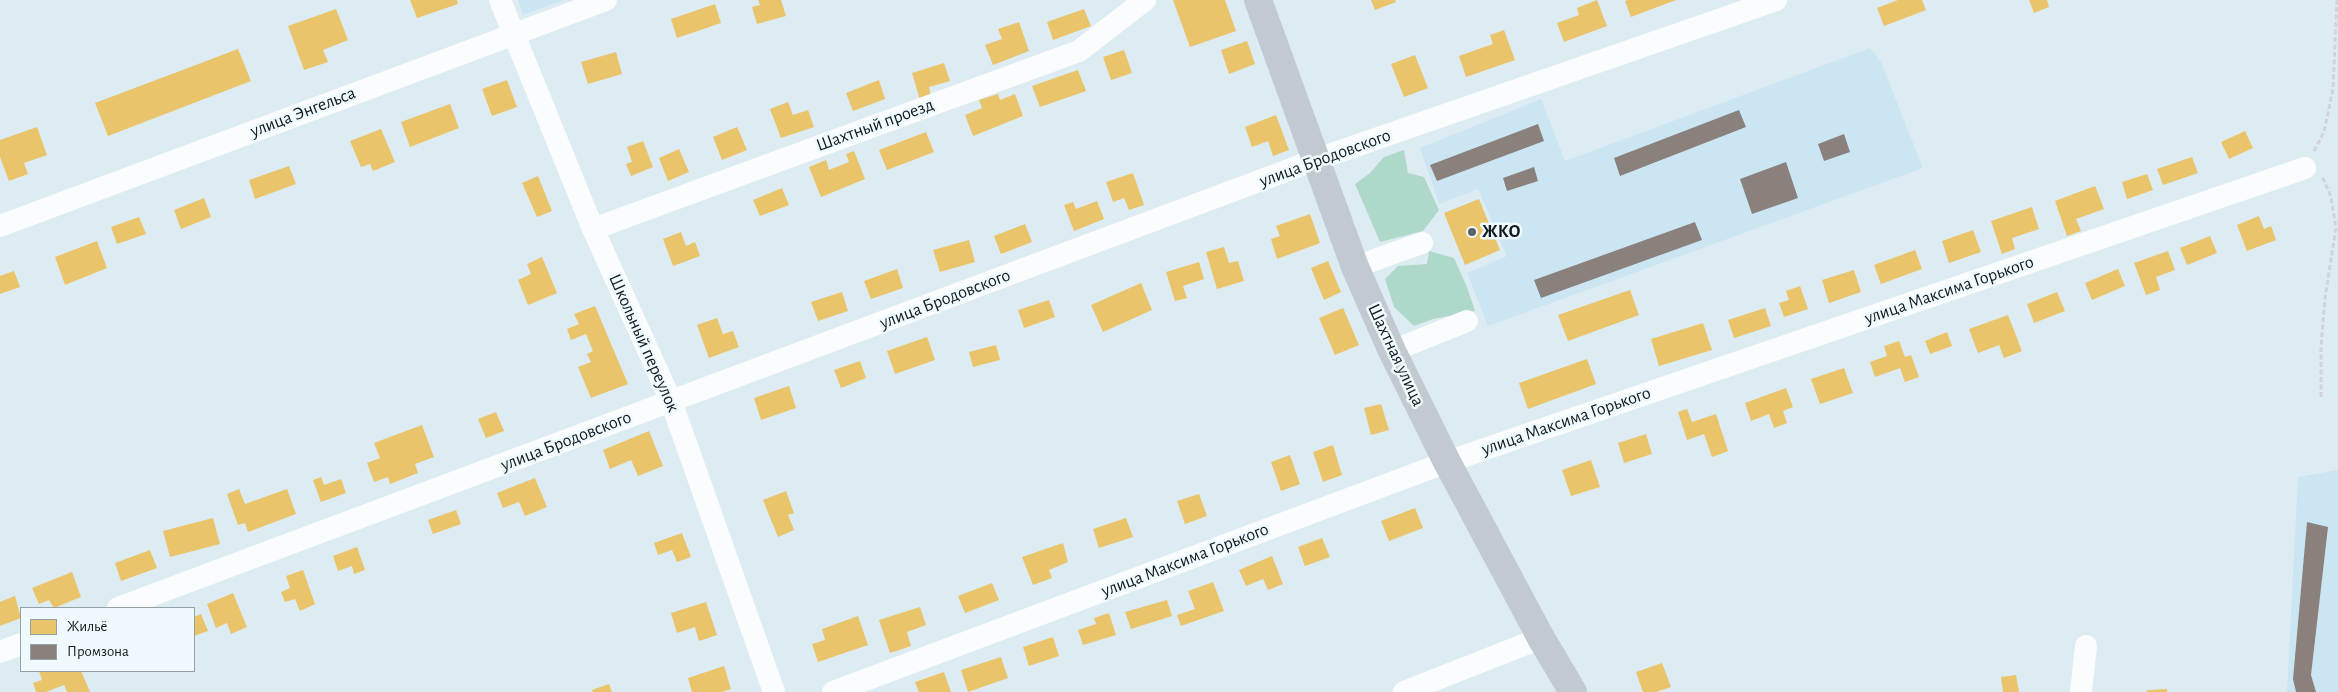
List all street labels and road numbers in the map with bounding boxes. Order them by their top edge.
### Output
street label: улица Энгельса [247,82,359,142]
street label: Шахтный проезд [813,94,937,156]
street label: улица Бродовского [1256,124,1394,192]
street label: улица Максима Горького [1862,251,2036,329]
street label: улица Бродовского [877,264,1013,334]
street label: Школьный переулок [604,270,684,416]
street label: Шахтная улица [1363,300,1429,410]
street label: улица Максима Горького [1479,382,1653,460]
street label: улица Бродовского [498,406,634,476]
street label: улица Максима Горького [1098,518,1272,602]

